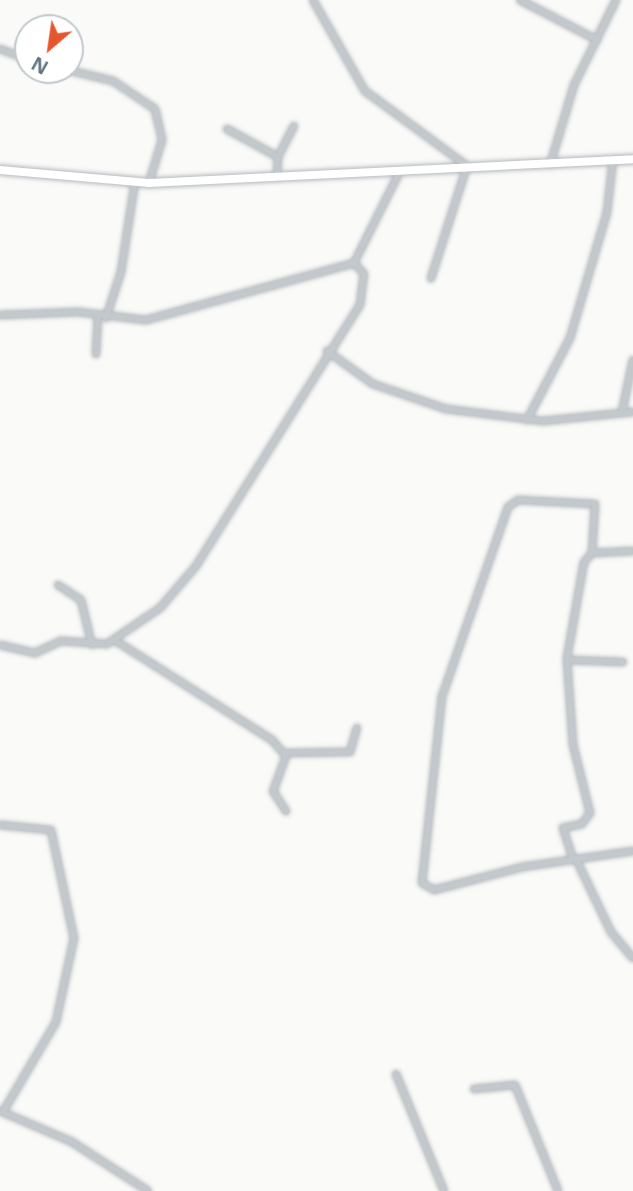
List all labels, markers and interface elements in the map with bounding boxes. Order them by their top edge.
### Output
north arrow [14,14,84,84]
text: N [27,51,53,81]

